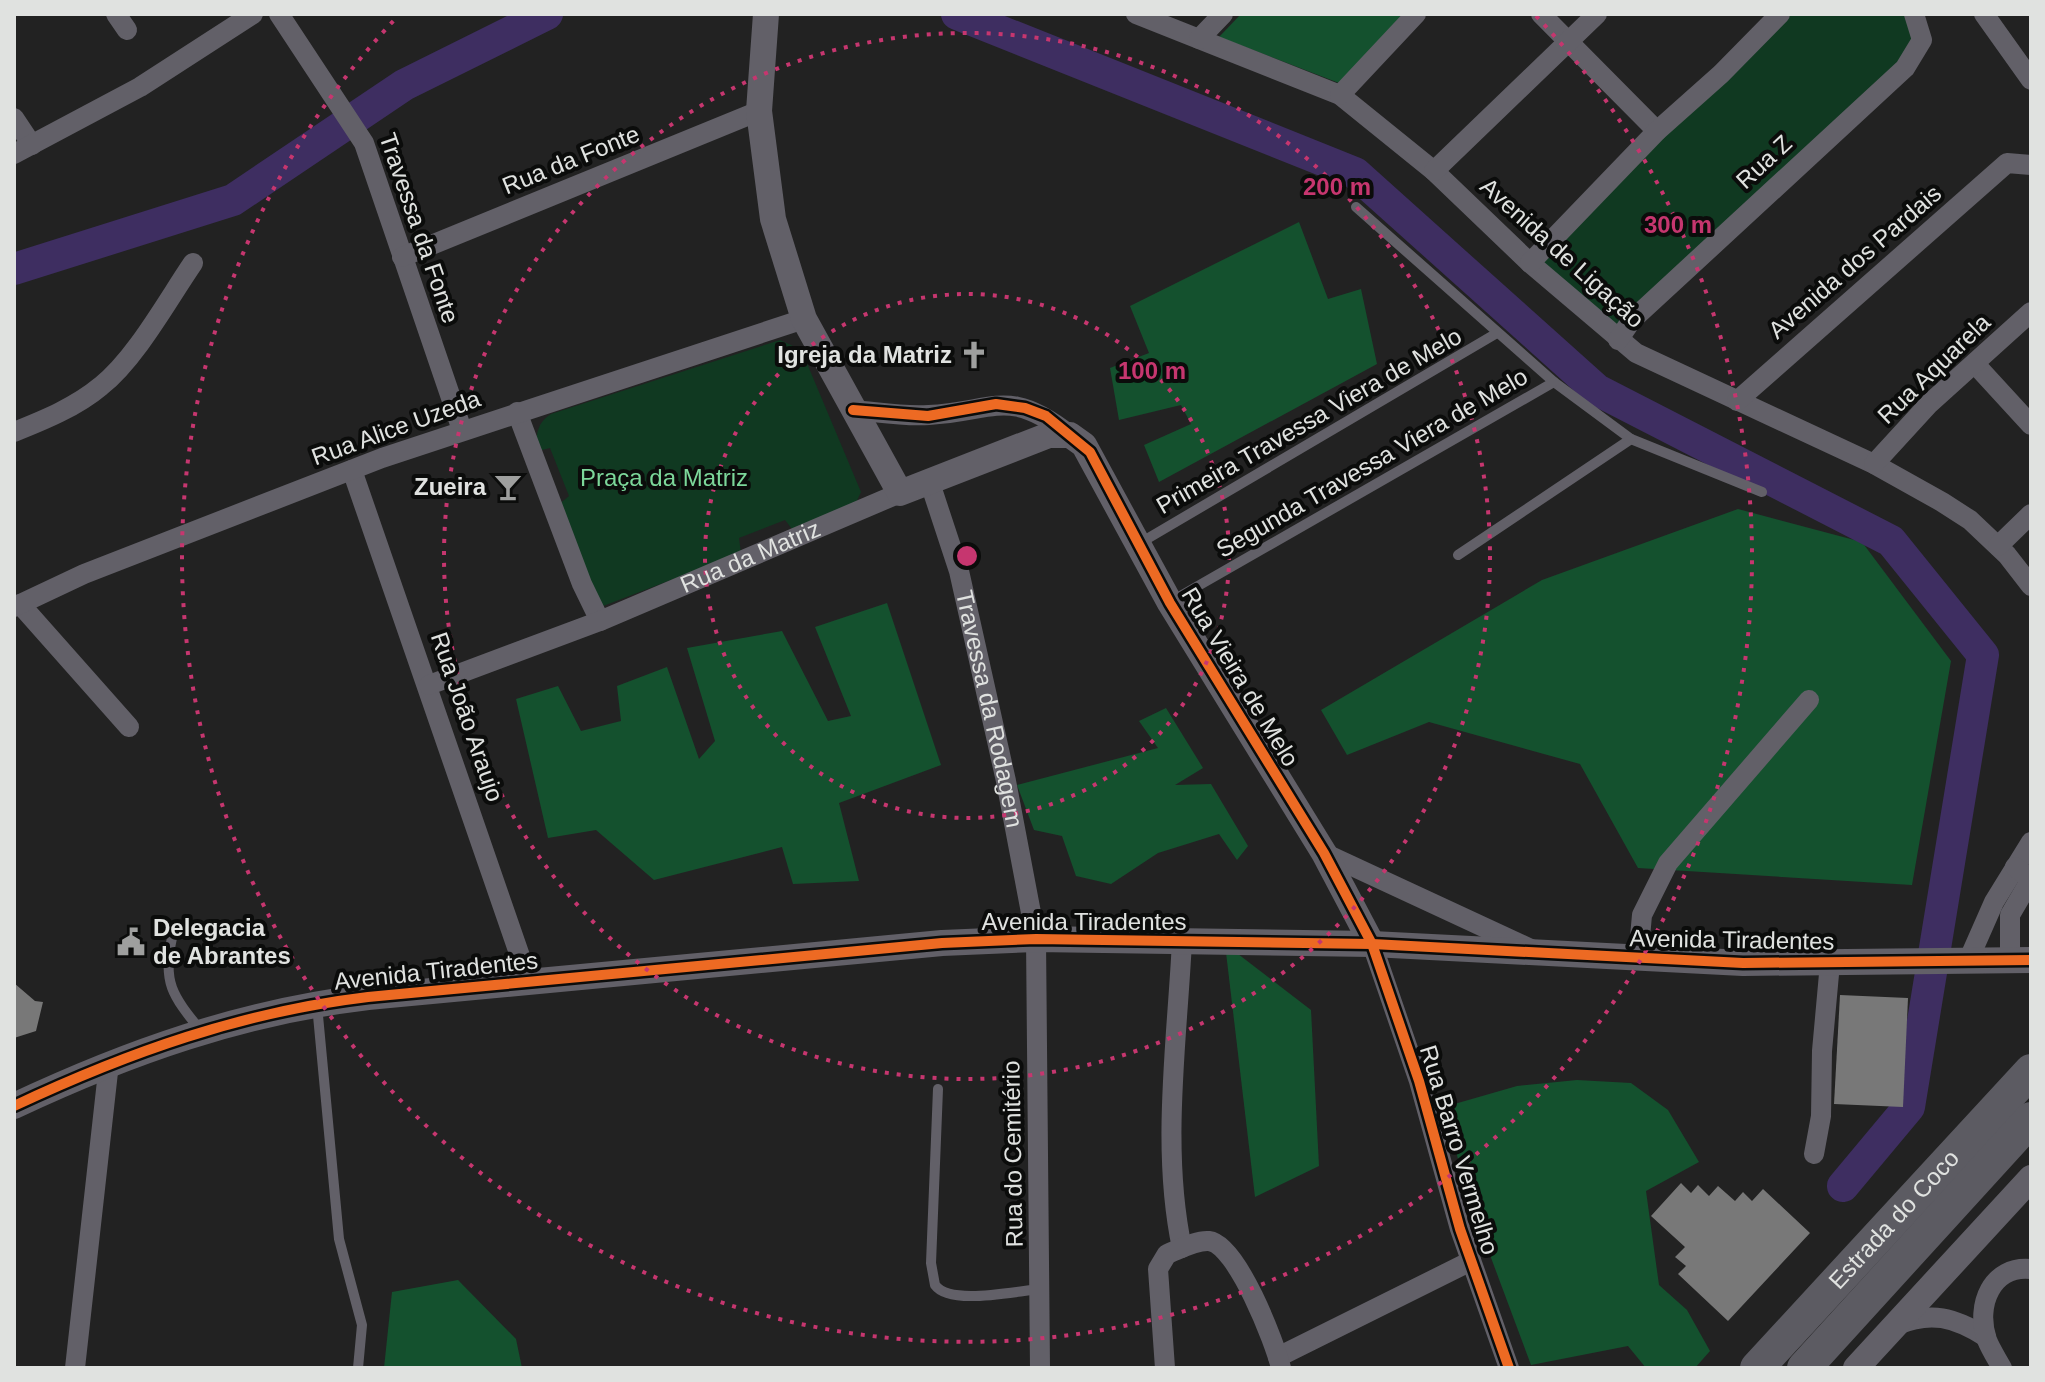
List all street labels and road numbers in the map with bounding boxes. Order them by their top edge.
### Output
street label: Rua da Fonte [498,120,643,199]
street label: Travessa da Fonte [374,129,465,326]
street label: Rua Z [1731,129,1797,194]
street label: Avenida de Ligação [1475,172,1650,333]
street label: Avenida dos Pardais [1763,179,1946,344]
street label: Rua Aquarela [1872,308,1996,429]
street label: Primeira Travessa Viera de Melo [1151,322,1466,519]
street label: Segunda Travessa Viera de Melo [1212,362,1532,563]
street label: Rua Alice Uzeda [308,384,484,471]
street label: Rua da Matriz [676,515,824,598]
street label: Rua Vieira de Melo [1176,582,1304,771]
street label: Travessa da Rodagem [951,588,1029,830]
street label: Rua João Araujo [426,629,509,805]
street label: Avenida Tiradentes [981,908,1187,935]
street label: Avenida Tiradentes [1629,924,1835,955]
street label: Avenida Tiradentes [333,946,539,995]
street label: Rua Barro Vermelho [1415,1042,1504,1258]
street label: Rua do Cemitério [997,1060,1028,1248]
street label: Estrada do Coco [1823,1144,1964,1294]

